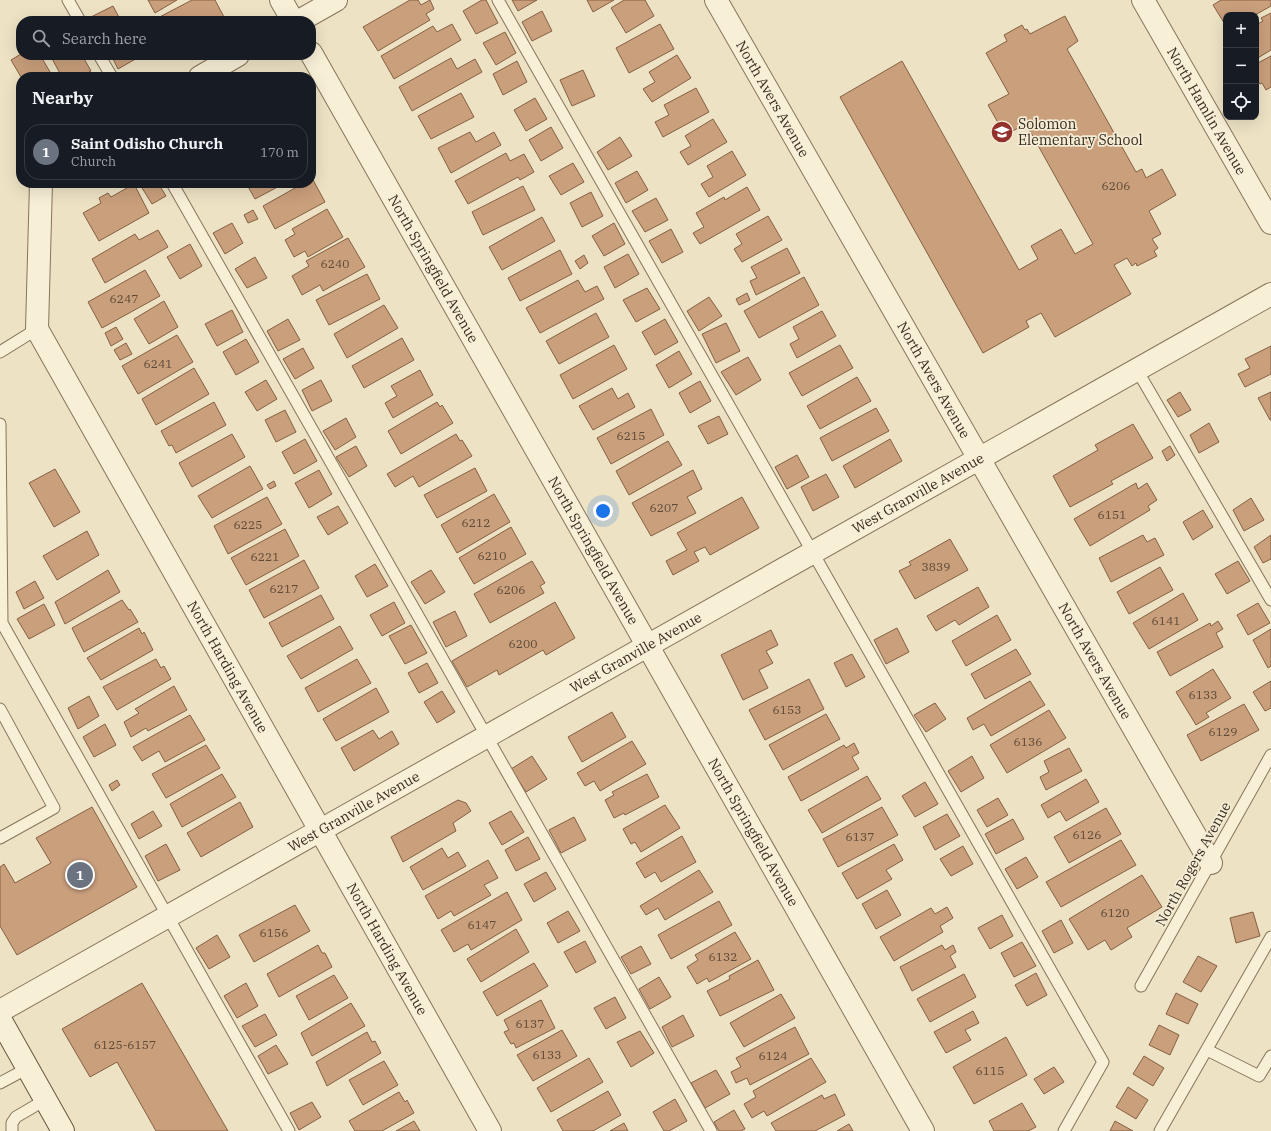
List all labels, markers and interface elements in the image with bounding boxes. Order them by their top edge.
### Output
map controls [1223,12,1259,120]
button: + [1223,12,1259,48]
search box [16,16,316,60]
icon: search [30,27,52,49]
text: Search here [62,29,147,48]
street label: North Avers Avenue [732,37,813,160]
street label: North Hamlin Avenue [1163,44,1250,178]
button: − [1223,48,1259,84]
button: locate [1223,84,1259,120]
text: Nearby [32,87,93,109]
place label: Solomon Elementary School [1018,115,1143,149]
school or university icon: Solomon Elementary School [989,119,1015,145]
text: Saint Odisho Church [71,134,223,153]
text: 1 [42,144,50,161]
text: 170 m [260,144,299,161]
text: Church [71,153,116,170]
house number: 6206 [1102,178,1130,193]
street label: North Springfield Avenue [384,191,483,346]
house number: 6240 [321,256,349,271]
house number: 6247 [110,291,138,306]
street label: North Avers Avenue [893,318,974,442]
house number: 6241 [144,356,172,371]
house number: 6215 [617,428,645,443]
street label: West Granville Avenue [849,449,987,537]
street label: North Springfield Avenue [544,473,643,628]
house number: 6207 [650,500,678,515]
your location [593,501,613,521]
house number: 6151 [1098,507,1126,522]
house number: 6212 [462,515,490,530]
house number: 6225 [234,517,262,532]
house number: 6210 [478,548,506,563]
house number: 6221 [251,549,279,564]
house number: 3839 [922,559,950,574]
house number: 6217 [270,581,298,596]
house number: 6206 [497,582,525,597]
street label: North Harding Avenue [183,598,272,736]
street label: North Avers Avenue [1055,599,1136,723]
street label: West Granville Avenue [567,608,705,697]
house number: 6141 [1152,613,1180,628]
house number: 6200 [509,636,537,651]
house number: 6133 [1189,687,1217,702]
house number: 6153 [773,702,801,717]
house number: 6129 [1209,724,1237,739]
house number: 6136 [1014,734,1042,749]
street label: North Springfield Avenue [704,755,803,910]
street label: West Granville Avenue [285,767,423,856]
street label: North Rogers Avenue [1151,799,1235,929]
house number: 6126 [1073,827,1101,842]
house number: 6137 [846,829,874,844]
pin: 1 [67,860,93,890]
street label: North Harding Avenue [343,880,432,1018]
house number: 6120 [1101,905,1129,920]
house number: 6147 [468,917,496,932]
house number: 6156 [260,925,288,940]
house number: 6132 [709,949,737,964]
house number: 6137 [516,1016,544,1031]
house number: 6125-6157 [94,1037,156,1052]
house number: 6133 [533,1047,561,1062]
house number: 6124 [759,1048,787,1063]
house number: 6115 [976,1063,1004,1078]

